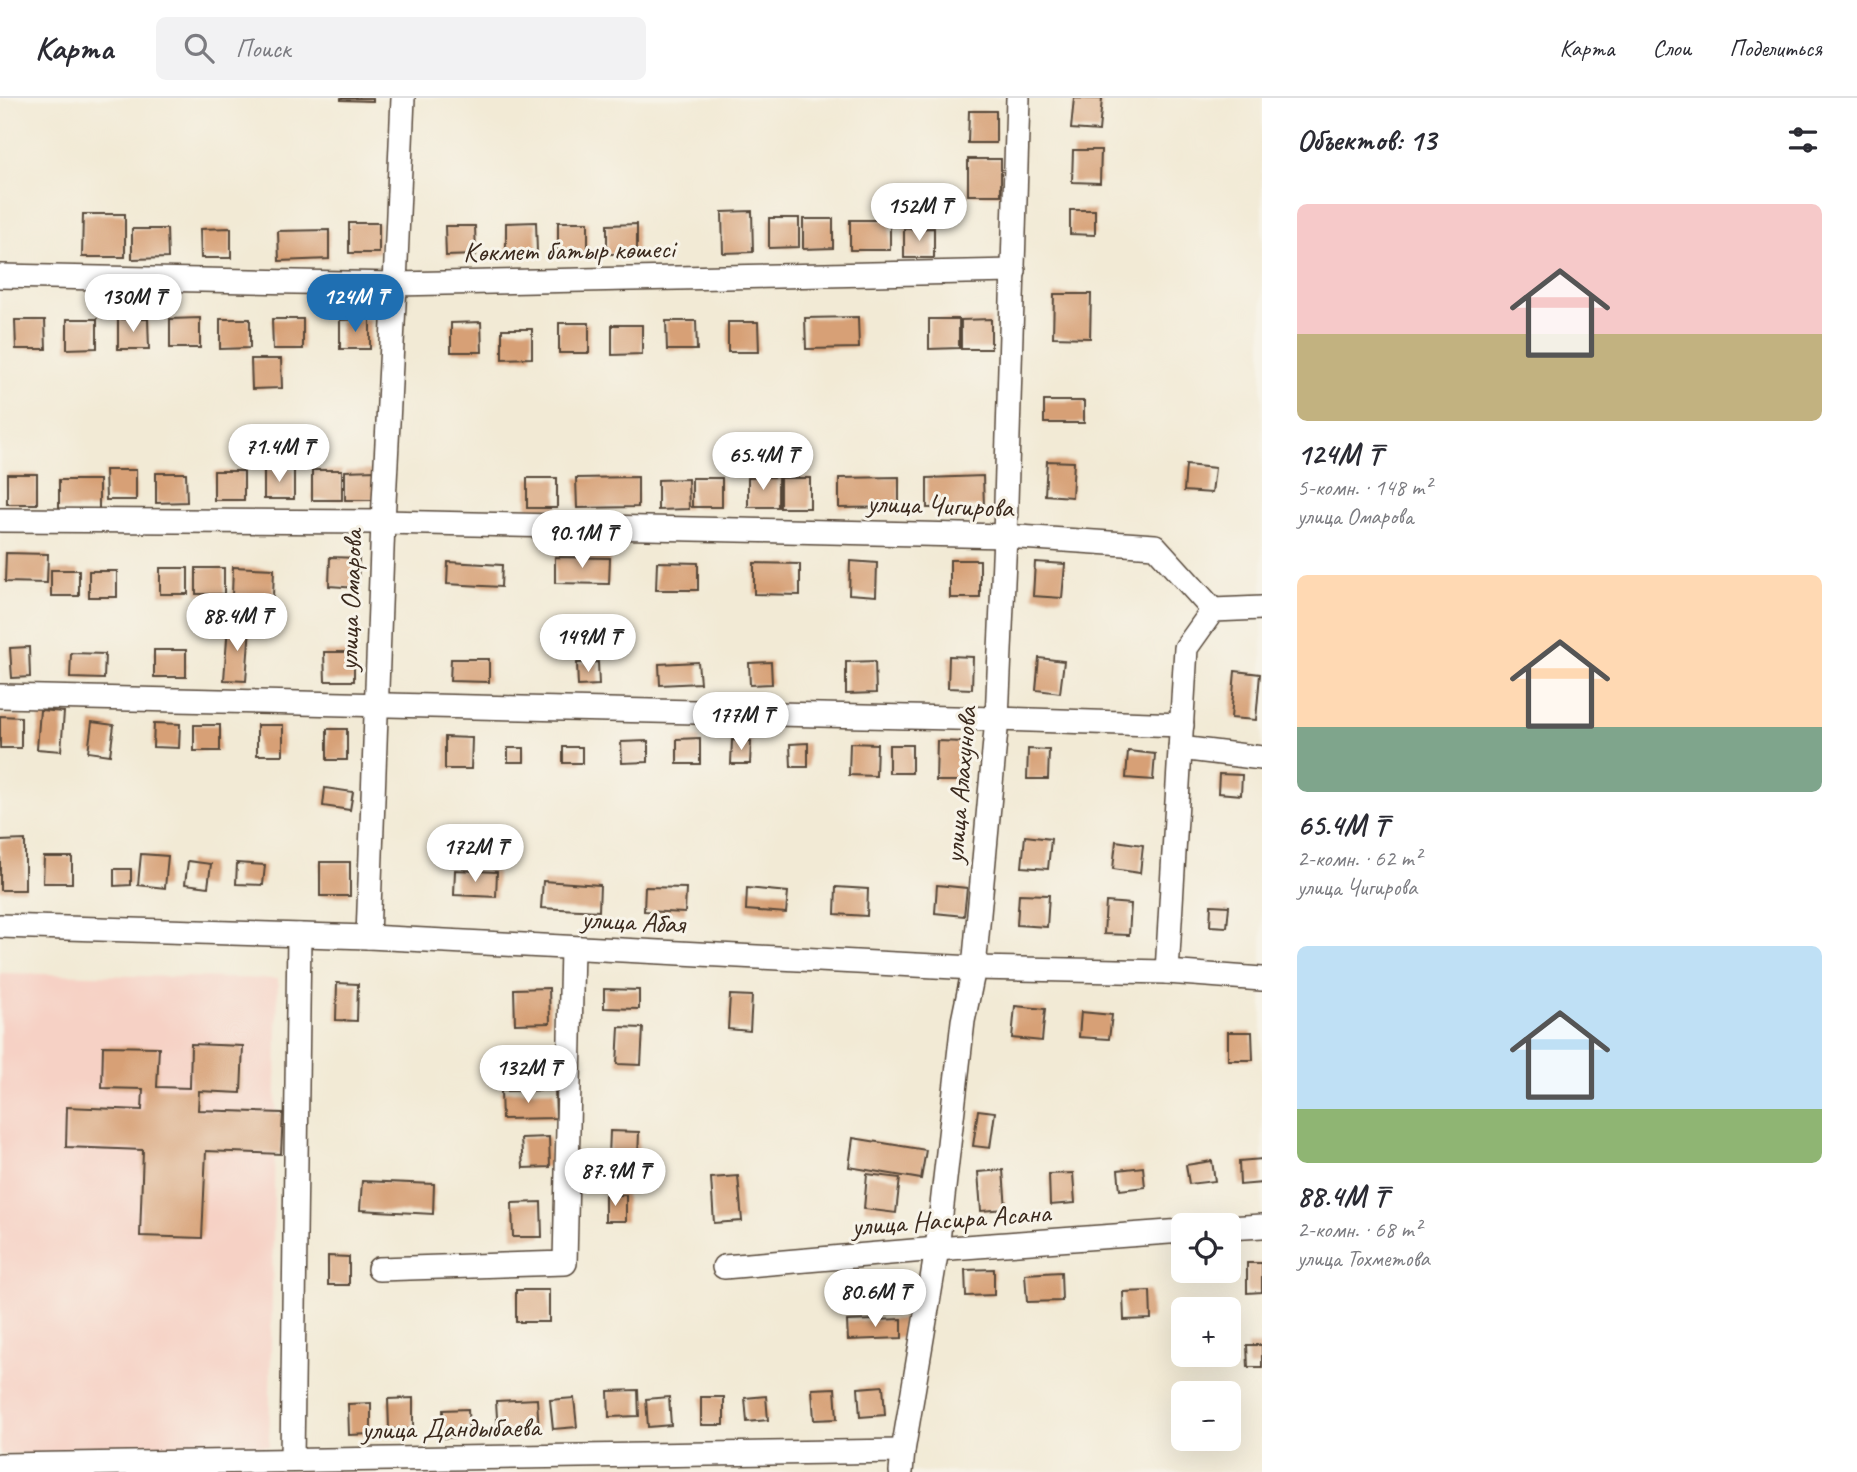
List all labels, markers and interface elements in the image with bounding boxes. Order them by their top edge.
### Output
search box [156,17,646,80]
text: Карта [35,27,114,69]
icon: search [180,29,218,67]
text: Поиск [236,32,290,65]
text: Карта [1560,33,1614,63]
text: Слои [1652,33,1691,63]
text: Поделиться [1729,33,1822,63]
text: Объектов: 13 [1297,121,1436,159]
icon: filters [1784,121,1822,159]
pin: 152M ₸ [862,184,976,243]
text: 152M ₸ [887,191,951,220]
street label: Көкмет батыр көшесі [463,231,679,269]
icon: home [1497,250,1623,376]
pin: 130M ₸ [76,274,190,334]
pin: 124M ₸ [298,274,412,334]
text: 130M ₸ [101,282,165,311]
text: 124M ₸ [323,282,387,311]
pin: 71.4M ₸ [214,424,344,484]
text: 71.4M ₸ [244,432,314,461]
pin: 65.4M ₸ [698,432,828,492]
text: 124M ₸ [1297,435,1381,473]
text: 65.4M ₸ [728,440,798,469]
text: 5-комн. · 148 m² [1297,473,1431,502]
street label: улица Чигирова [864,485,1015,525]
text: улица Омарова [1297,502,1413,531]
pin: 90.1M ₸ [517,510,647,570]
text: 90.1M ₸ [548,518,616,547]
street label: улица Омарова [330,526,370,673]
pin: 88.4M ₸ [172,594,302,653]
text: 88.4M ₸ [202,601,272,630]
pin: 149M ₸ [531,614,645,674]
icon: home [1497,621,1623,747]
text: 149M ₸ [556,622,620,651]
pin: 177M ₸ [684,692,798,752]
text: 177M ₸ [709,700,773,729]
street label: улица Алахунова [936,704,984,867]
text: 65.4M ₸ [1297,806,1387,844]
pin: 172M ₸ [418,824,532,884]
text: 172M ₸ [443,832,507,861]
text: 2-комн. · 62 m² [1297,844,1421,873]
text: улица Чигирова [1297,873,1417,902]
street label: улица Абая [578,901,688,941]
icon: home [1497,992,1623,1118]
pin: 132M ₸ [471,1046,585,1105]
text: 132M ₸ [496,1053,560,1082]
pin: 87.9M ₸ [550,1148,680,1208]
text: 87.9M ₸ [581,1156,649,1185]
text: 88.4M ₸ [1297,1177,1387,1215]
street label: улица Насира Асана [848,1194,1053,1244]
map controls [1171,1213,1241,1451]
button: locate [1171,1213,1241,1283]
text: 2-комн. · 68 m² [1297,1215,1421,1244]
text: улица Тохметова [1297,1244,1430,1273]
pin: 80.6M ₸ [810,1270,940,1329]
text: 80.6M ₸ [840,1277,910,1306]
button: + [1171,1297,1241,1367]
button: − [1171,1381,1241,1451]
street label: улица Дандыбаева [359,1409,543,1447]

